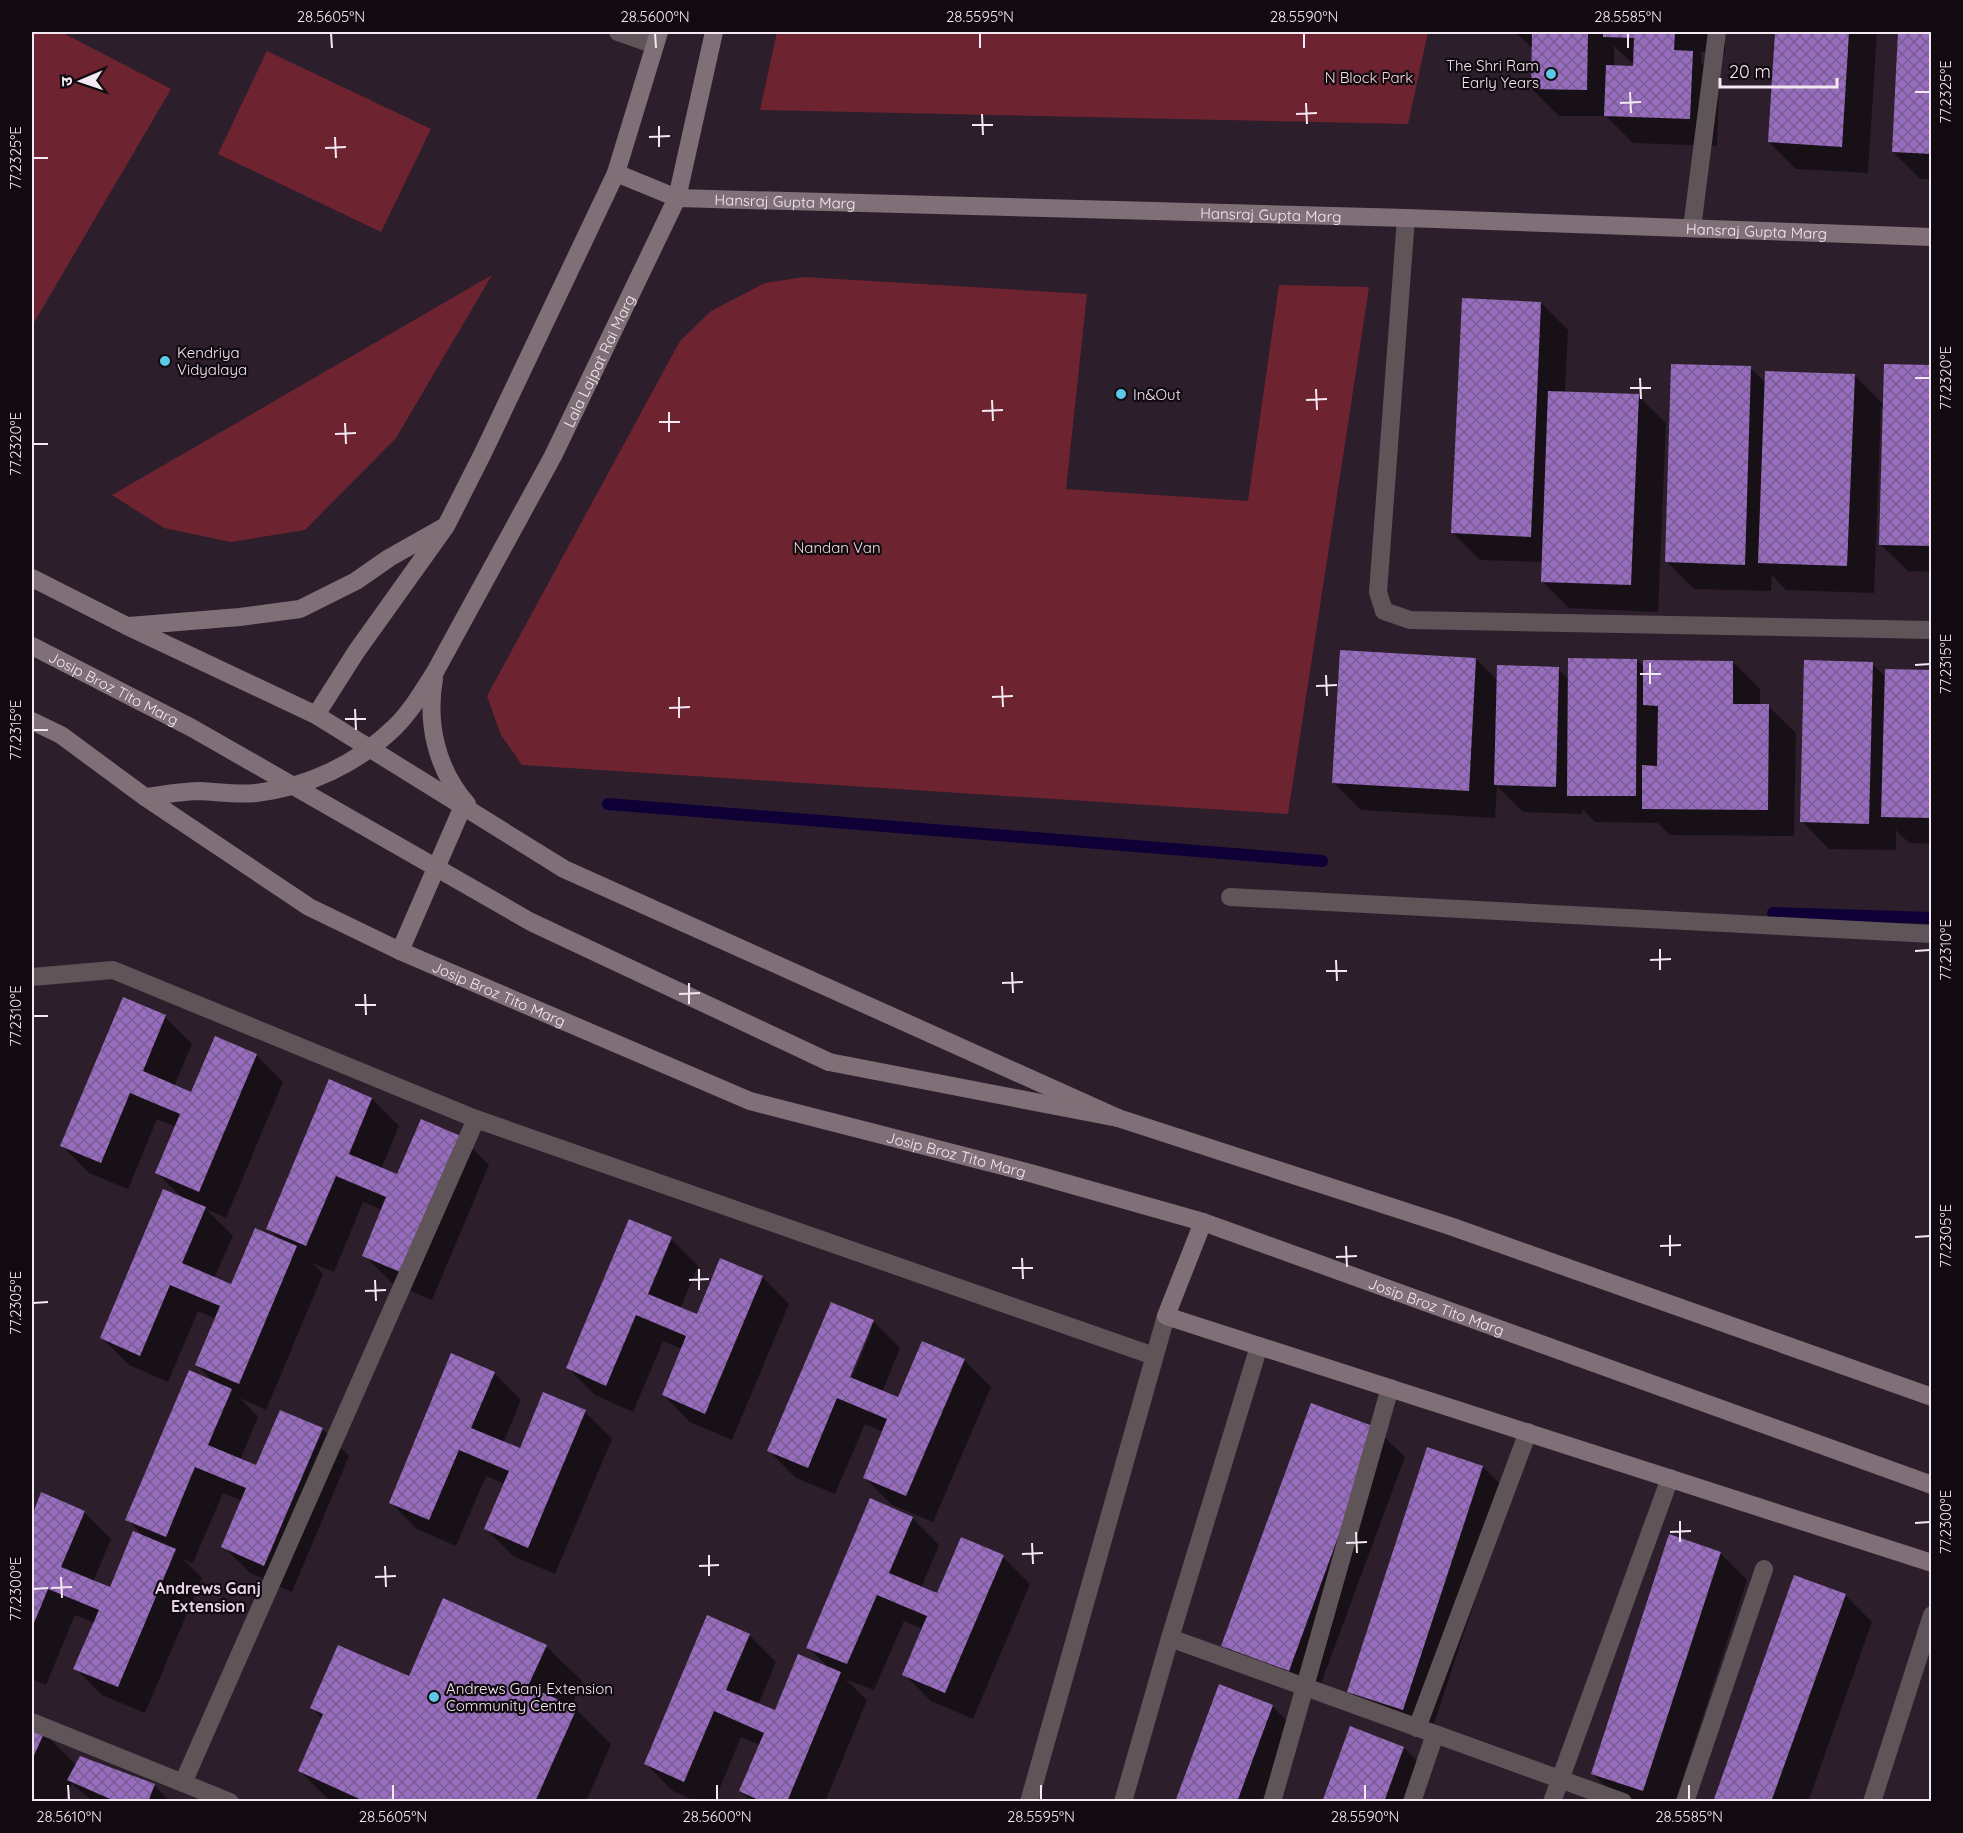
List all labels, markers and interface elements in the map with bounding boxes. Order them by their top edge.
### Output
text: 28.5605°N [297,7,365,26]
text: 28.5600°N [620,7,690,26]
text: 28.5595°N [946,7,1014,26]
text: 28.5590°N [1270,7,1338,26]
text: 28.5585°N [1594,7,1662,26]
north arrow [51,51,111,111]
scale bar [1720,51,1837,89]
place label: The Shri Ram Early Years [1446,56,1539,92]
text: 20 m [1729,60,1771,83]
text: 77.2325°E [1936,60,1955,124]
marker: The Shri Ram Early Years [1544,67,1558,81]
park label: N Block Park [1325,68,1413,87]
text: उ [56,76,76,87]
text: 77.2325°E [6,126,25,190]
street label: Hansraj Gupta Marg [714,190,856,212]
street label: Hansraj Gupta Marg [1200,203,1342,226]
street label: Hansraj Gupta Marg [1686,219,1828,243]
street label: Lala Lajpat Rai Marg [559,291,639,430]
place label: Kendriya Vidyalaya [177,343,247,379]
text: 77.2320°E [1936,346,1955,410]
marker: Kendriya Vidyalaya [158,354,172,368]
place label: In&Out [1133,385,1181,404]
marker: In&Out [1114,387,1128,401]
text: 77.2320°E [6,412,25,476]
park label: Nandan Van [793,538,881,557]
text: 77.2315°E [1936,634,1955,694]
street label: Josip Broz Tito Marg [46,647,182,729]
text: 77.2315°E [6,700,25,760]
text: 77.2310°E [1936,919,1955,981]
street label: Josip Broz Tito Marg [429,956,569,1030]
text: 77.2310°E [6,985,25,1047]
street label: Josip Broz Tito Marg [884,1127,1028,1181]
text: 77.2305°E [1936,1204,1955,1268]
text: 77.2305°E [6,1271,25,1335]
street label: Josip Broz Tito Marg [1366,1273,1507,1339]
text: 77.2300°E [1936,1490,1955,1554]
text: 77.2300°E [6,1557,25,1621]
district label: Andrews Ganj Extension [155,1578,261,1616]
place label: Andrews Ganj Extension Community Centre [446,1679,613,1715]
marker: Andrews Ganj Extension Community Centre [427,1690,441,1704]
text: 28.5610°N [36,1807,102,1826]
text: 28.5605°N [359,1807,427,1826]
text: 28.5600°N [682,1807,752,1826]
text: 28.5595°N [1007,1807,1075,1826]
text: 28.5590°N [1331,1807,1399,1826]
text: 28.5585°N [1655,1807,1723,1826]

